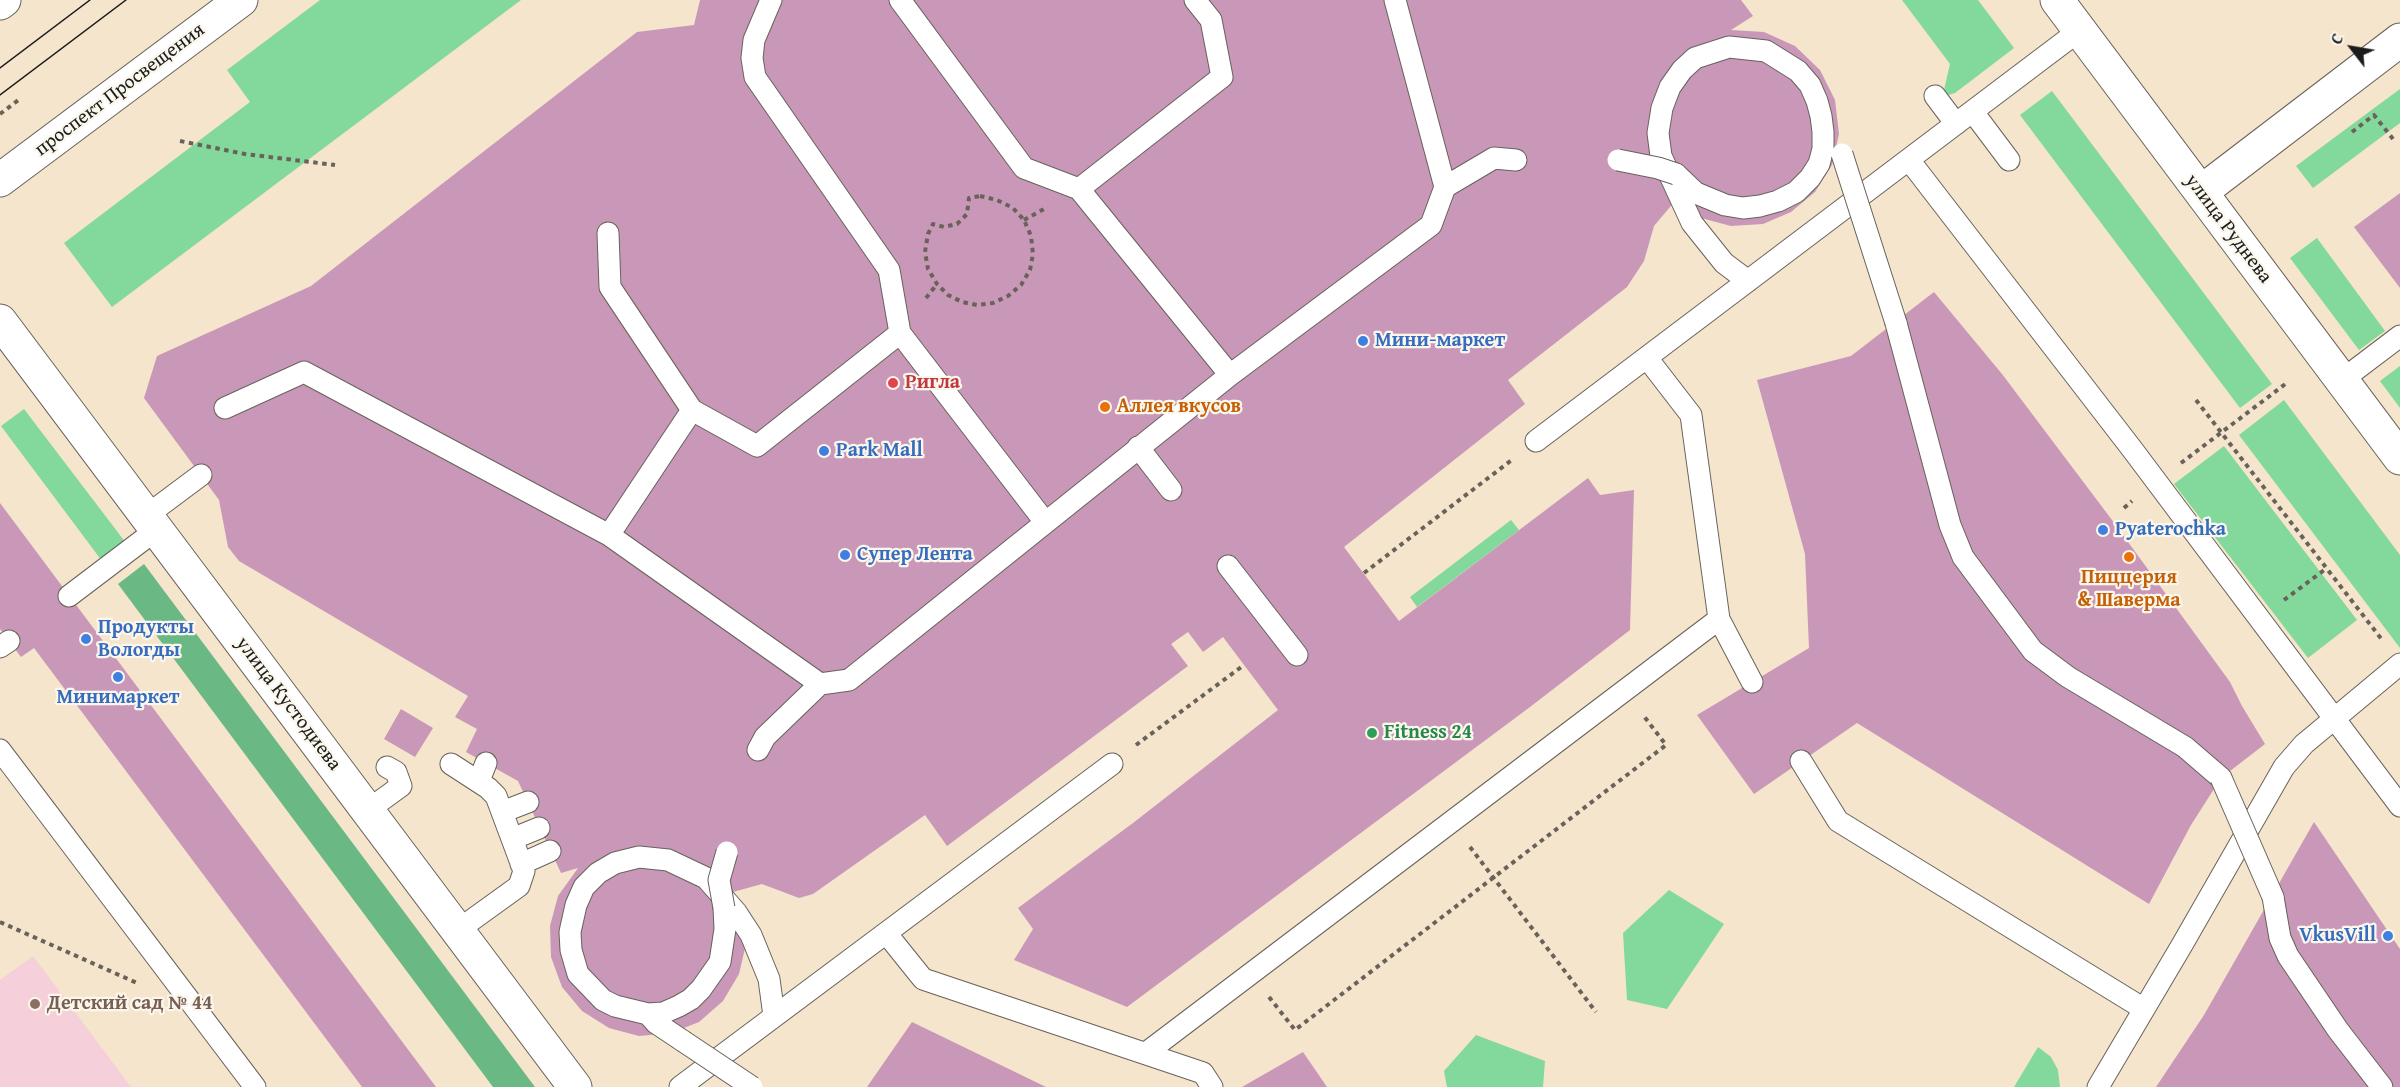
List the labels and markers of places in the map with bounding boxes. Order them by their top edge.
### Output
place label: Мини-маркет [1375,329,1505,353]
marker: Мини-маркет [1356,334,1370,348]
place label: Ригла [905,371,960,395]
marker: Ригла [886,376,900,390]
place label: Аллея вкусов [1117,395,1241,419]
marker: Аллея вкусов [1098,400,1112,414]
place label: Park Mall [836,439,923,463]
marker: Park Mall [817,444,831,458]
place label: Pyaterochka [2115,518,2226,542]
marker: Pyaterochka [2096,523,2110,537]
place label: Супер Лента [857,543,973,567]
marker: Супер Лента [838,548,852,562]
marker: Пиццерия & Шаверма [2122,550,2136,564]
place label: Пиццерия & Шаверма [2077,566,2181,613]
place label: Продукты Вологды [98,616,194,663]
marker: Продукты Вологды [79,632,93,646]
marker: Минимаркет [111,670,125,684]
place label: Минимаркет [57,686,179,710]
place label: Fitness 24 [1384,721,1472,745]
marker: Fitness 24 [1365,726,1379,740]
place label: VkusVill [2299,924,2376,948]
marker: VkusVill [2381,929,2395,943]
place label: Детский сад № 44 [47,992,213,1016]
marker: Детский сад № 44 [28,997,42,1011]

